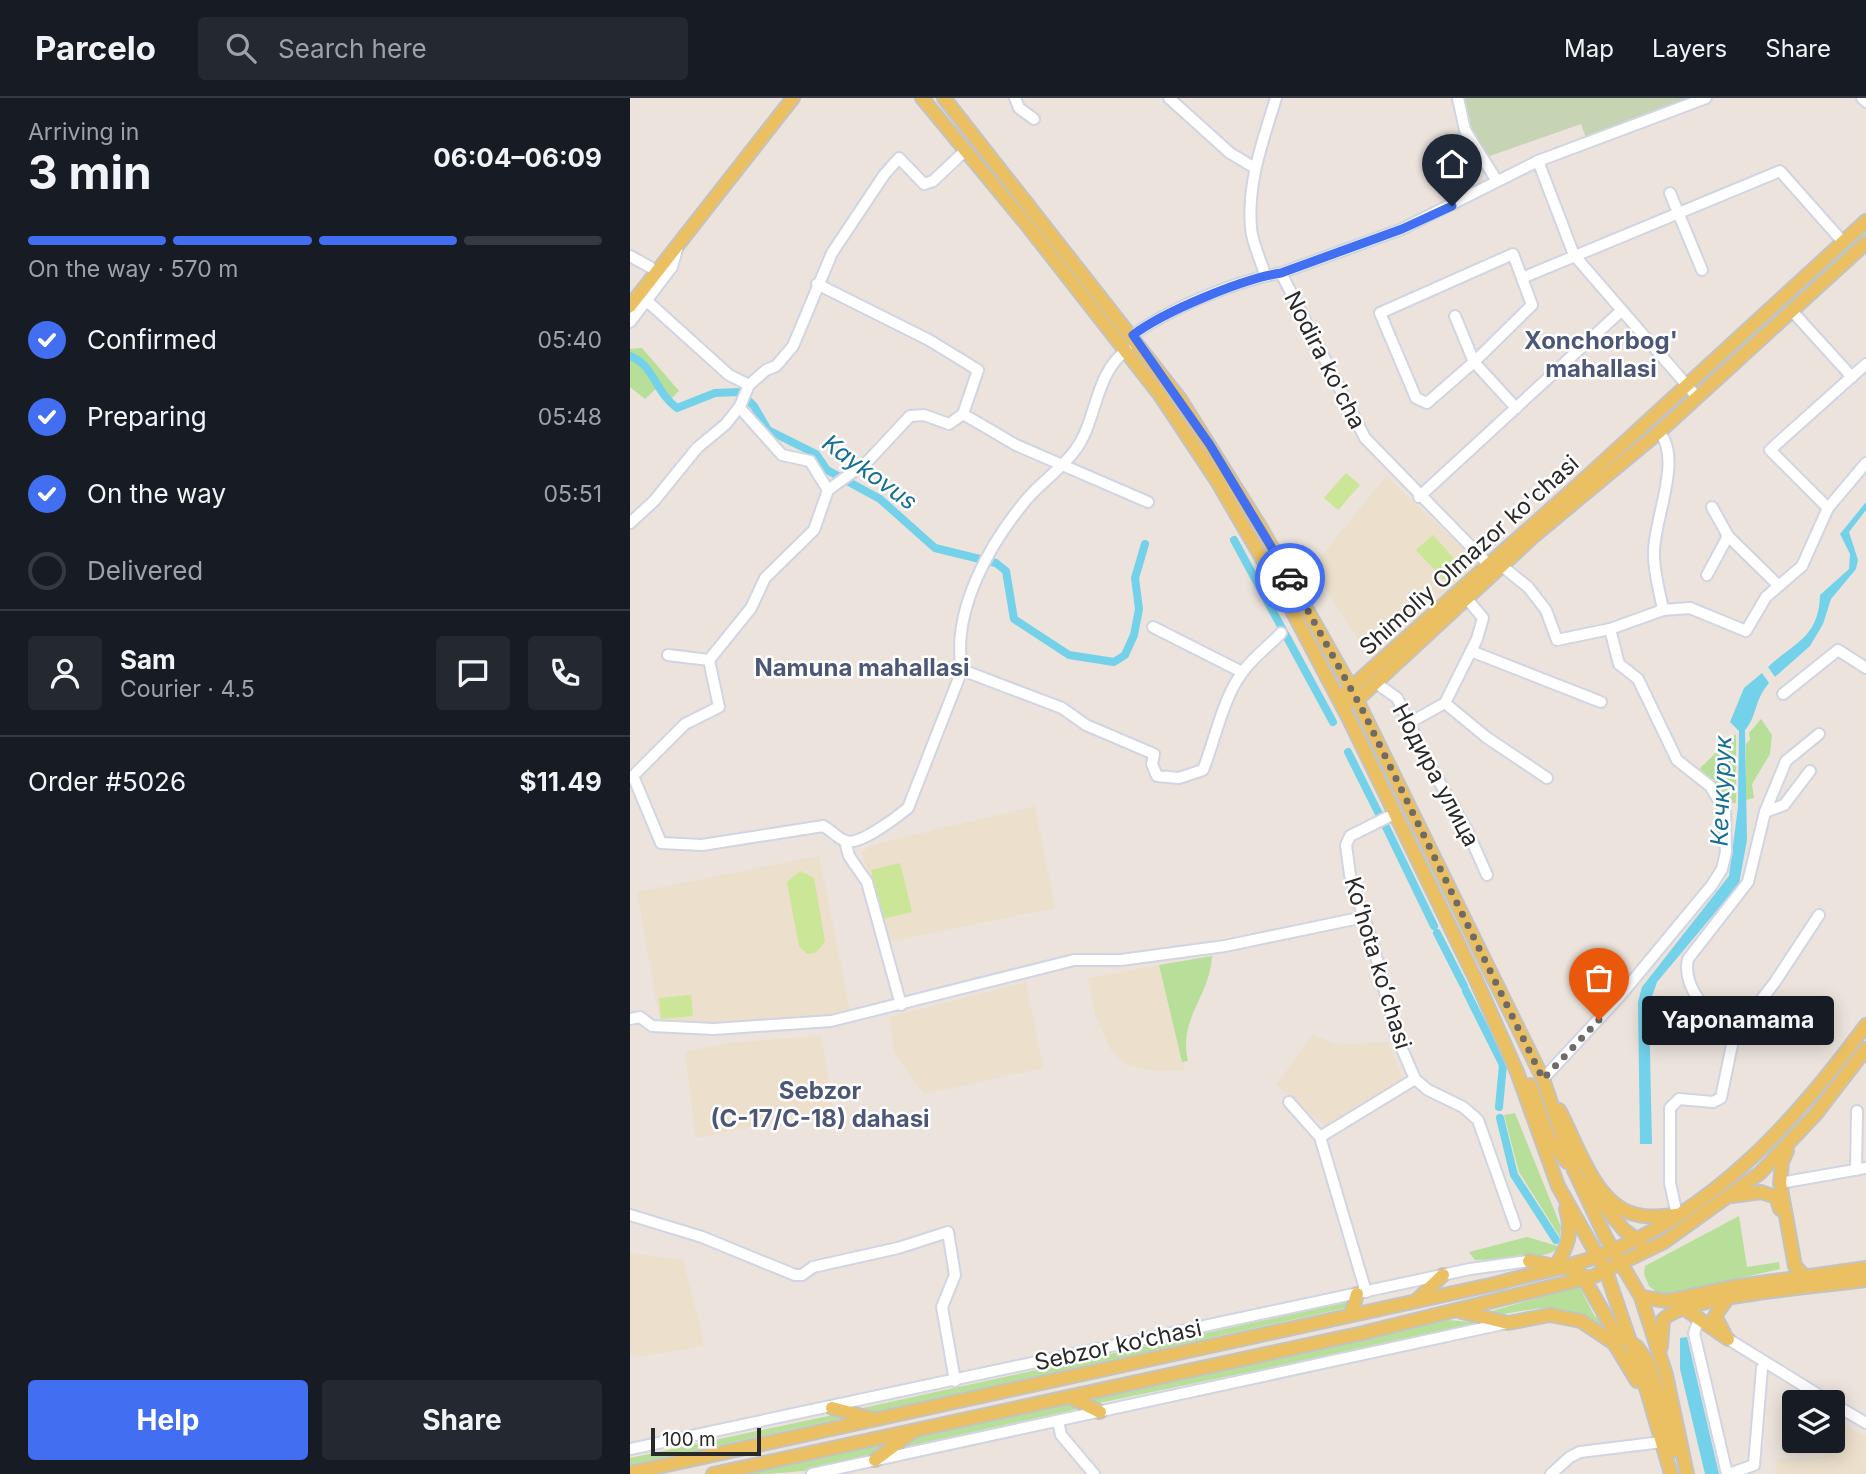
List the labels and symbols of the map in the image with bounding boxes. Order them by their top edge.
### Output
pin [1422,134,1482,206]
street label: Nodira ko'cha [1278,287,1372,433]
district label: Xonchorbog' mahallasi [1524,326,1678,383]
water label: Kaykovus [817,428,923,516]
street label: Shimoliy Olmazor ko'chasi [1354,449,1584,661]
courier [1255,543,1325,613]
district label: Namuna mahallasi [754,653,970,682]
street label: Нодира улица [1387,699,1485,851]
water label: Кечкурук [1705,734,1737,847]
street label: Koʻhota koʻchasi [1339,874,1417,1052]
pin [1569,948,1629,1020]
callout: Yaponamama [1641,996,1834,1044]
district label: Sebzor (C-17/C-18) dahasi [710,1076,930,1133]
street label: Sebzor ko‘chasi [1032,1314,1204,1376]
scale bar [651,1425,761,1457]

